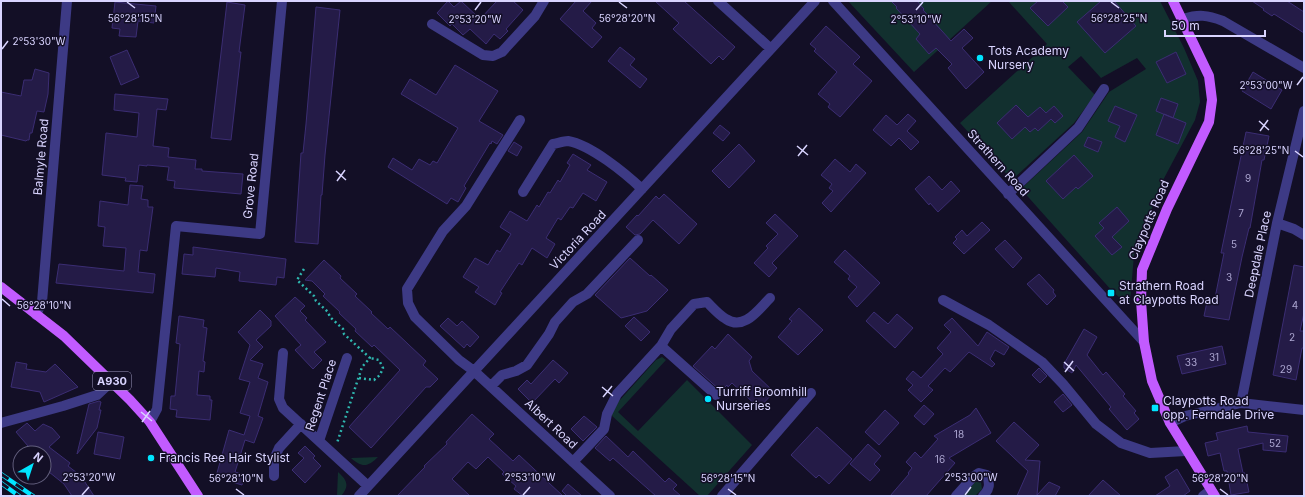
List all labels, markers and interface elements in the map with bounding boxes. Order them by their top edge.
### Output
text: 56°28'15"N [108,12,162,24]
text: 56°28'20"N [599,12,655,24]
text: 56°28'25"N [1091,12,1147,24]
scale bar [1165,12,1265,38]
text: 2°53'20"W [449,13,502,25]
text: 2°53'10"W [891,13,942,25]
text: 50 m [1171,18,1200,33]
text: 2°53'30"W [13,35,66,47]
place label: Tots Academy Nursery [988,43,1069,72]
marker: Tots Academy Nursery [975,53,985,63]
text: 2°53'00"W [1239,79,1293,91]
street label: Balmyle Road [30,118,51,196]
street label: Strathern Road [964,126,1032,199]
text: 56°28'25"N [1233,144,1289,156]
street label: Grove Road [240,152,261,220]
house number: 9 [1245,172,1251,184]
street label: Claypotts Road [1125,177,1172,262]
street label: Victoria Road [546,207,609,272]
house number: 7 [1238,207,1244,219]
street label: Deepdale Place [1241,209,1274,299]
house number: 5 [1231,238,1237,250]
house number: 3 [1226,271,1232,283]
place label: Strathern Road at Claypotts Road [1119,278,1219,307]
marker: Strathern Road at Claypotts Road [1106,288,1116,298]
text: 56°28'10"N [17,299,71,311]
house number: 4 [1292,299,1298,311]
house number: 2 [1289,331,1295,343]
house number: 31 [1209,351,1219,363]
house number: 33 [1185,356,1197,368]
street label: Regent Place [302,357,339,433]
house number: 29 [1280,363,1292,375]
road number: A930 [93,372,131,390]
place label: Turriff Broomhill Nurseries [716,384,807,413]
place label: Claypotts Road opp. Ferndale Drive [1163,393,1274,422]
marker: Turriff Broomhill Nurseries [703,394,713,404]
street label: Albert Road [522,395,581,452]
marker: Claypotts Road opp. Ferndale Drive [1150,403,1160,413]
house number: 18 [954,428,964,440]
house number: 52 [1269,437,1281,449]
north arrow [12,445,52,485]
text: N [31,449,46,465]
place label: Francis Ree Hair Stylist [159,450,290,465]
marker: Francis Ree Hair Stylist [146,453,156,463]
house number: 16 [935,453,945,465]
text: 2°53'20"W [63,471,116,483]
text: 2°53'10"W [505,471,556,483]
text: 2°53'00"W [944,471,998,483]
text: 56°28'10"N [209,472,263,484]
text: 56°28'15"N [701,472,755,484]
text: 56°28'20"N [1192,472,1248,484]

